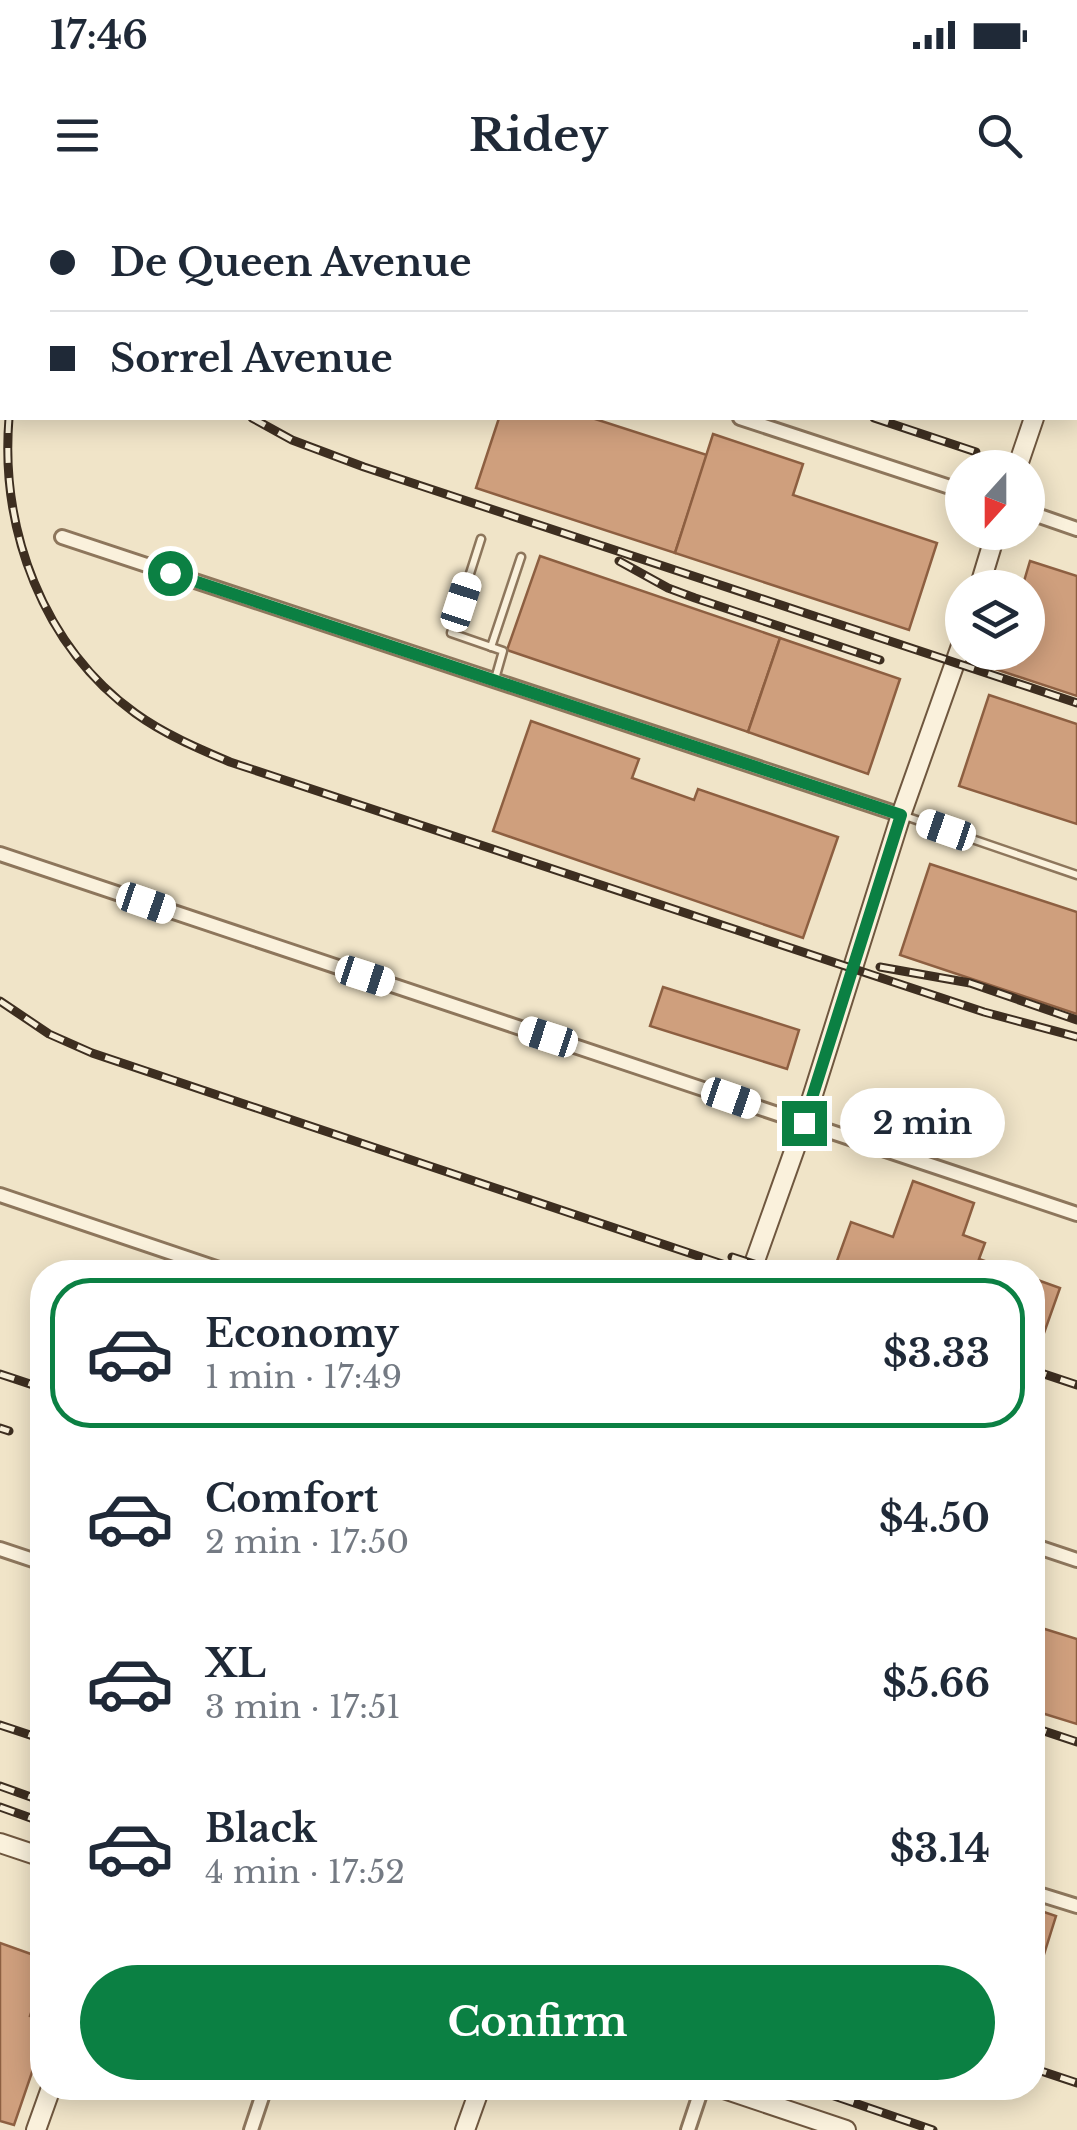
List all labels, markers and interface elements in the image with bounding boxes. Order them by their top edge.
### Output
text: 17:46 [50,12,148,59]
text: Ridey [469,107,608,163]
icon: menu [50,108,105,163]
icon: search [972,108,1027,163]
text: De Queen Avenue [110,239,472,286]
text: Sorrel Avenue [110,335,393,382]
north arrow [945,450,1045,550]
map controls [945,450,1045,670]
route start [148,551,193,596]
car [437,569,485,635]
button: layers [945,570,1045,670]
car [913,806,979,854]
car [113,879,179,927]
car [332,952,398,1000]
car [515,1013,581,1061]
car [698,1074,764,1122]
callout: 2 min [839,1088,1004,1158]
route end [782,1101,827,1146]
text: 2 min [873,1103,972,1143]
icon: car [85,1308,175,1398]
text: Economy [205,1310,399,1357]
text: $3.33 [883,1330,990,1377]
text: 1 min · 17:49 [205,1357,402,1397]
icon: car [85,1473,175,1563]
text: Comfort [205,1475,378,1522]
text: $4.50 [879,1495,990,1542]
text: 2 min · 17:50 [205,1522,409,1562]
icon: car [85,1638,175,1728]
text: XL [205,1640,266,1687]
text: $5.66 [882,1660,990,1707]
text: 3 min · 17:51 [205,1687,401,1727]
icon: car [85,1803,175,1893]
text: Black [205,1805,317,1852]
text: $3.14 [890,1825,990,1872]
text: 4 min · 17:52 [205,1852,405,1892]
button: Confirm [80,1965,995,2080]

